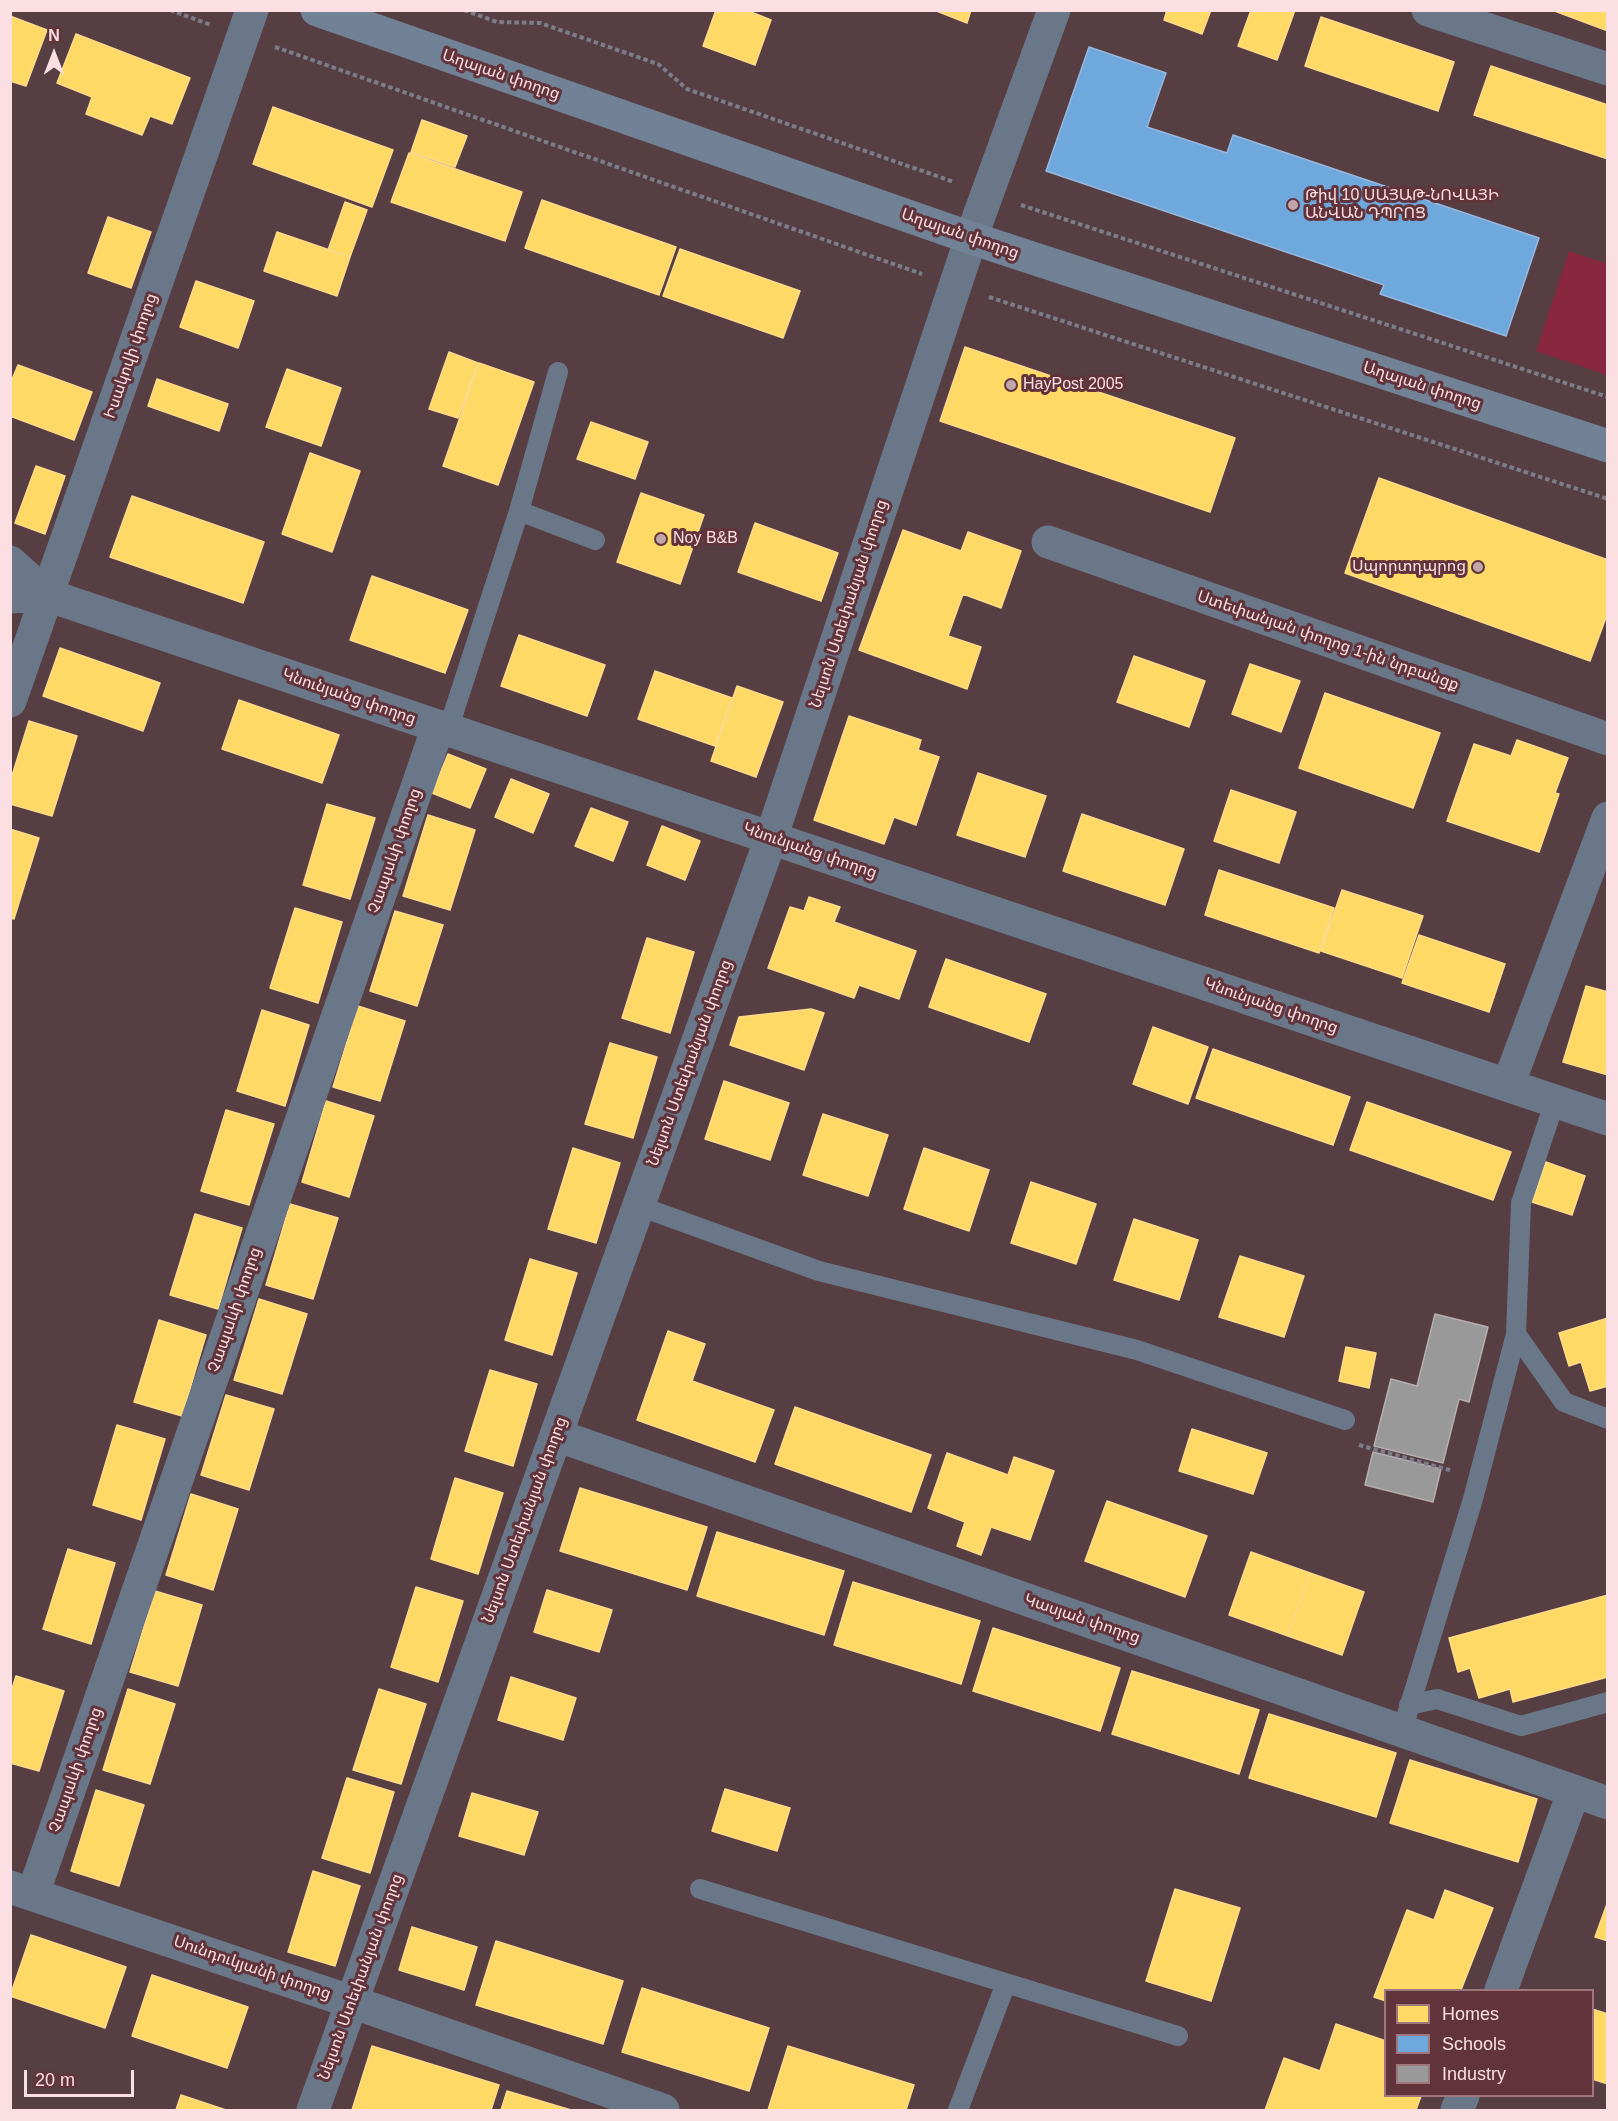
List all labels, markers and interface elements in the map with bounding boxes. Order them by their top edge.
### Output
north arrow [24,24,84,84]
text: N [48,27,60,44]
street label: Աղայան փողոց [440,46,562,104]
place label: Թիվ 10 ՍԱՅԱԹ-ՆՈՎԱՅԻ ԱՆՎԱՆ ԴՊՐՈՑ [1305,186,1499,224]
marker: Թիվ 10 ՍԱՅԱԹ-ՆՈՎԱՅԻ ԱՆՎԱՆ ԴՊՐՈՑ [1286,198,1300,212]
street label: Աղայան փողոց [899,205,1021,263]
street label: Իսակովի փողոց [101,291,161,421]
street label: Աղայան փողոց [1360,358,1484,414]
place label: HayPost 2005 [1023,375,1124,395]
marker: HayPost 2005 [1004,378,1018,392]
street label: Նելսոն Ստեփանյան փողոց [806,497,892,711]
place label: Noy B&B [673,529,738,549]
marker: Noy B&B [654,532,668,546]
place label: Սպորտդպրոց [1352,557,1466,577]
marker: Սպորտդպրոց [1471,560,1485,574]
street label: Ստեփանյան փողոց 1-ին նրբանցք [1195,587,1461,695]
street label: Կնունյանց փողոց [280,665,418,729]
street label: Չապաևի փողոց [365,786,425,916]
street label: Կնունյանց փողոց [741,819,879,883]
street label: Նելսոն Ստեփանյան փողոց [644,957,736,1169]
street label: Կնունյանց փողոց [1202,974,1340,1038]
street label: Չապաևի փողոց [205,1245,265,1375]
street label: Նելսոն Ստեփանյան փողոց [479,1414,571,1626]
street label: Կասյան փողոց [1021,1590,1143,1648]
street label: Չապաևի փողոց [46,1705,106,1835]
street label: Նելսոն Ստեփանյան փողոց [315,1871,407,2083]
street label: Սունդուկյանի փողոց [171,1932,333,2004]
legend [1384,1989,1594,2097]
text: Homes [1442,2004,1499,2024]
text: Schools [1442,2034,1506,2054]
scale bar [27,2058,136,2096]
text: Industry [1442,2064,1506,2084]
text: 20 m [35,2070,75,2090]

